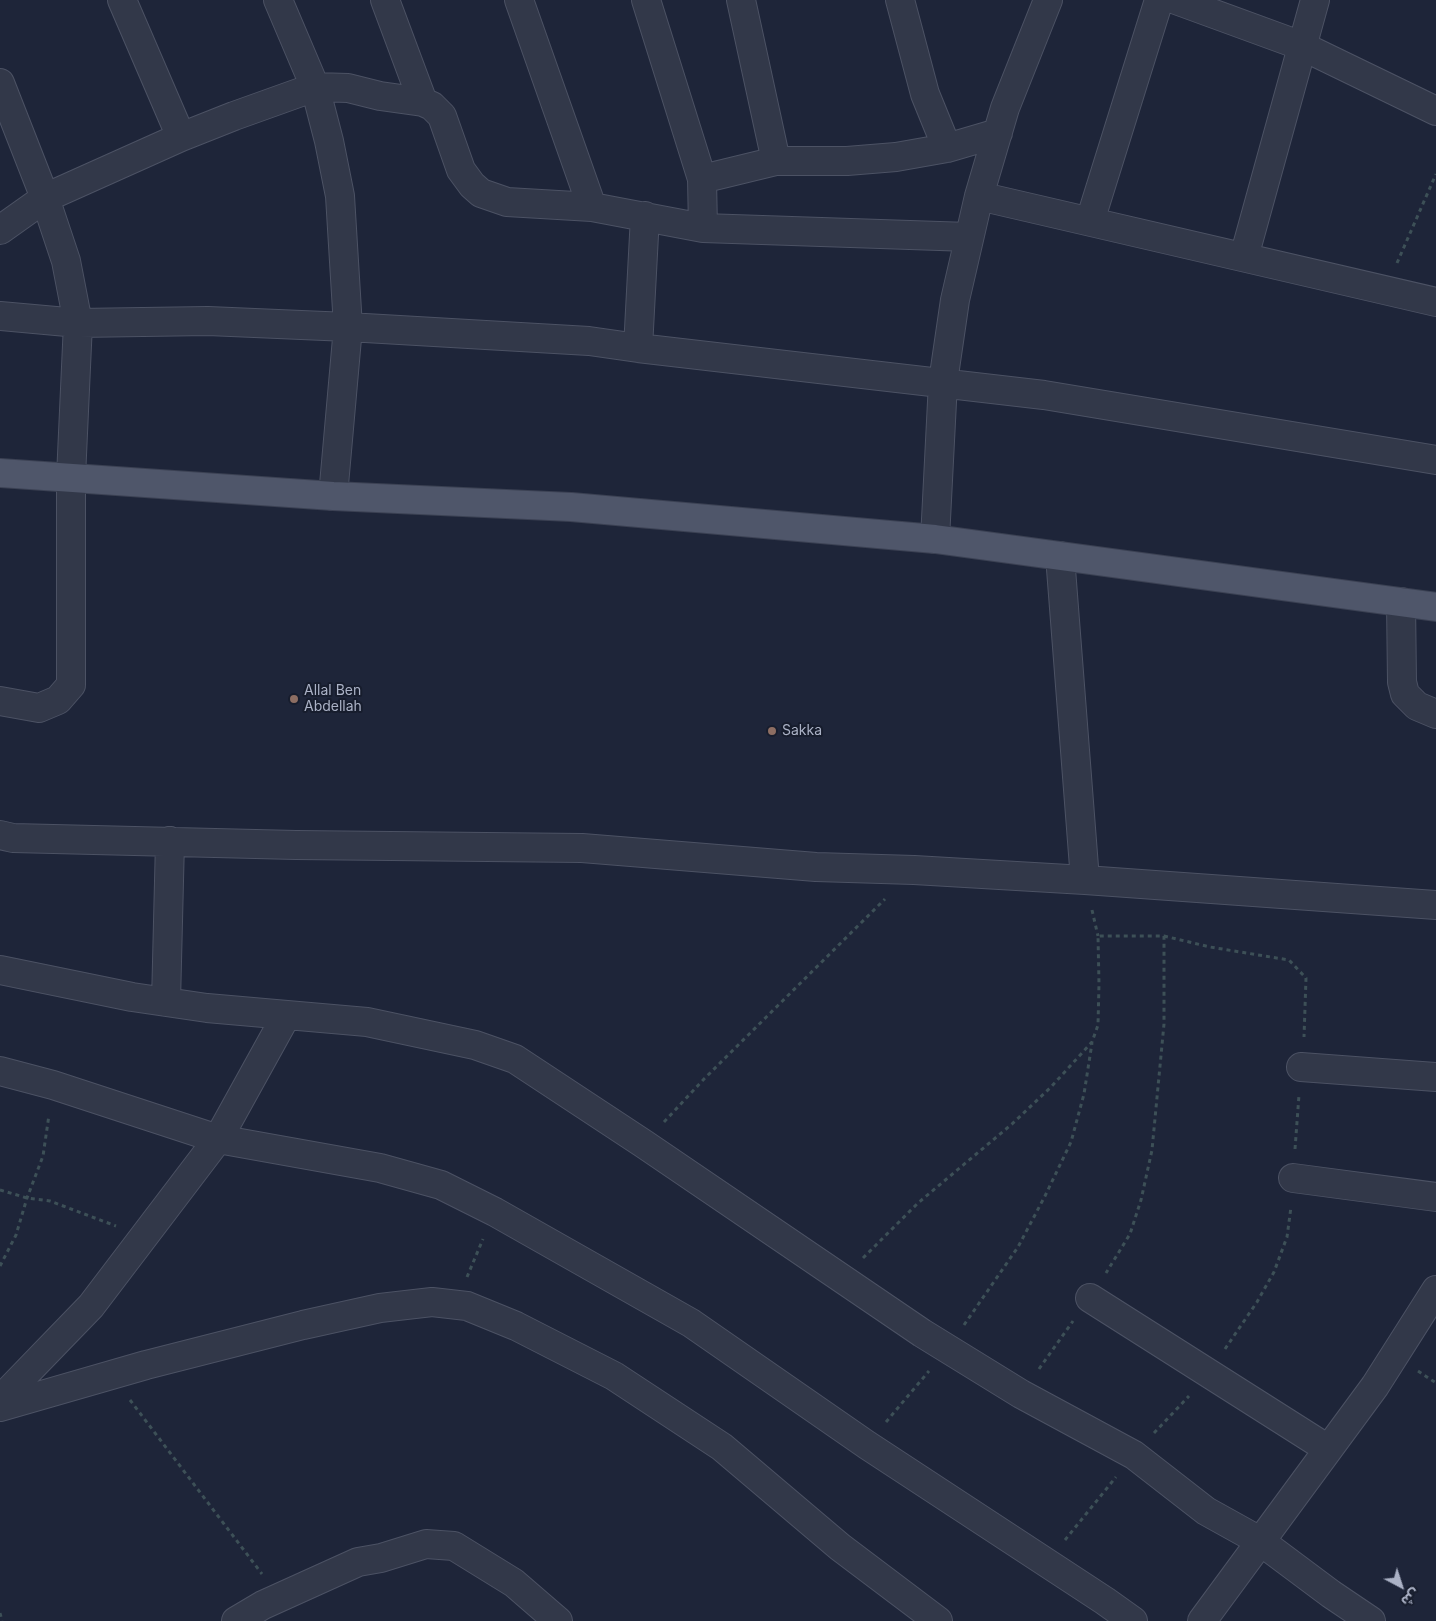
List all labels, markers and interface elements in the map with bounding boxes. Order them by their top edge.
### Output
place label: Allal Ben Abdellah [304,683,362,716]
marker: Allal Ben Abdellah [288,693,300,705]
place label: Sakka [782,723,822,739]
marker: Sakka [766,725,778,737]
north arrow [1376,1561,1426,1611]
text: ش [1398,1585,1424,1611]

